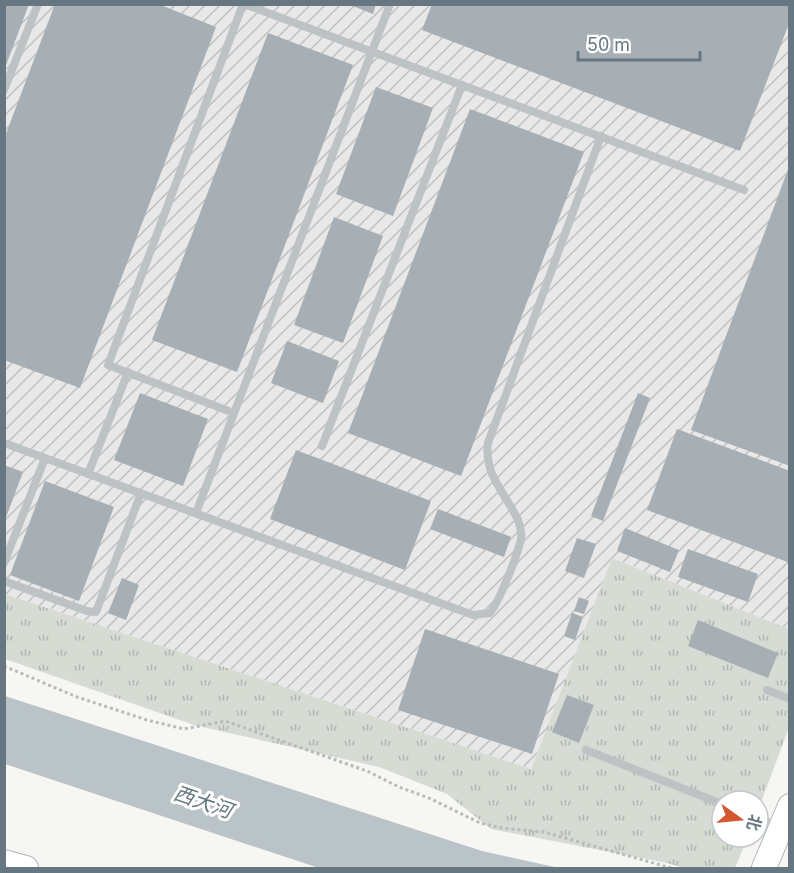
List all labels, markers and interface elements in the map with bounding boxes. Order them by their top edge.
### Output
scale bar [578,24,700,62]
text: 50 m [587,34,630,55]
water label: 西大河 [171,781,239,824]
north arrow [710,789,770,849]
text: 北 [743,813,766,833]

